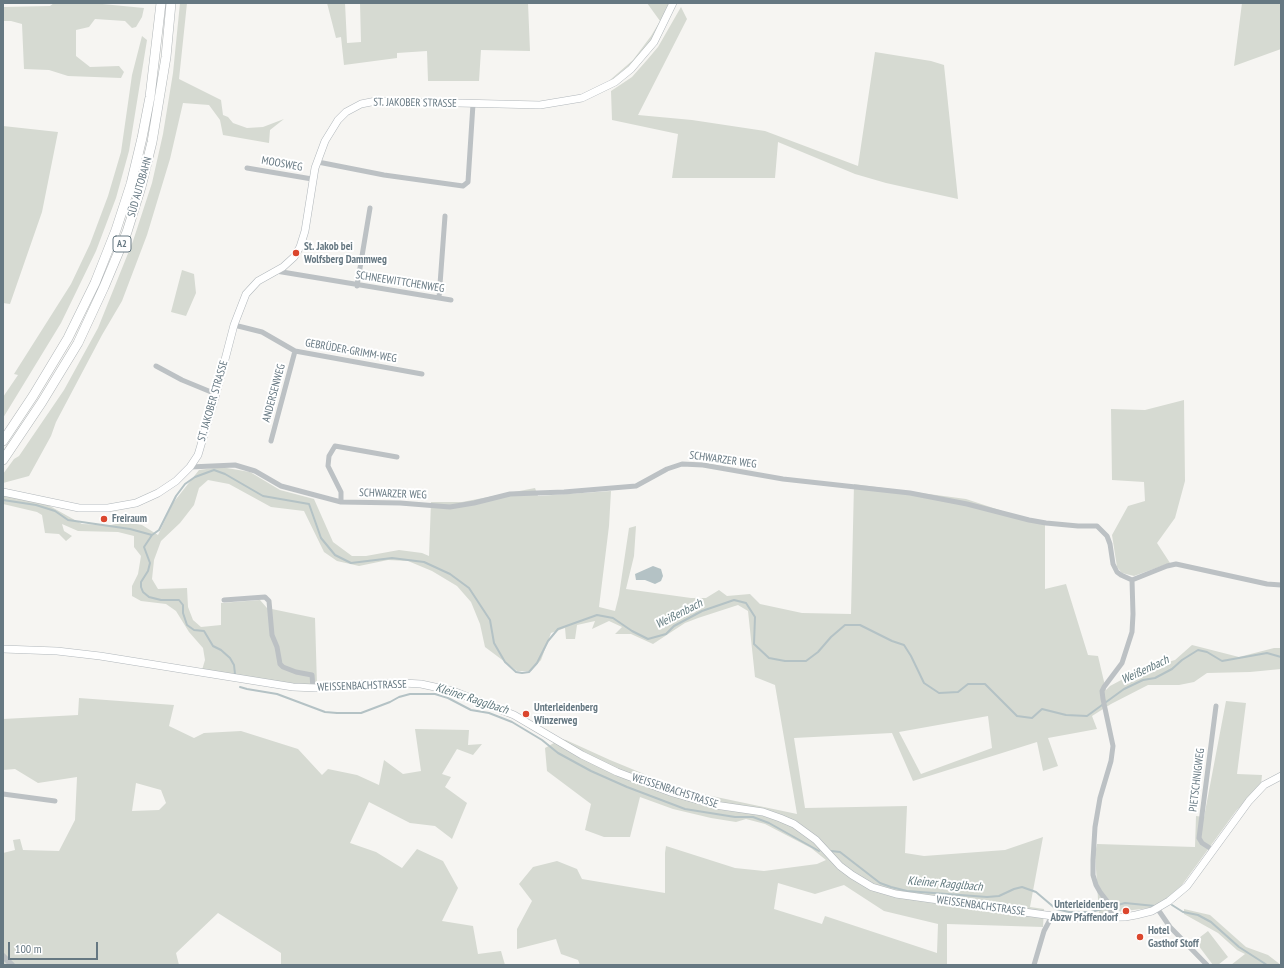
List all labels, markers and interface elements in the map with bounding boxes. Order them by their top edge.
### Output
street label: ST. JAKOBER STRASSE [373,96,457,110]
street label: MOOSWEG [261,154,303,174]
street label: SÜD AUTOBAHN [125,155,155,219]
road number: A2 [113,236,131,252]
place label: St. Jakob bei Wolfsberg Dammweg [304,240,387,266]
marker: St. Jakob bei Wolfsberg Dammweg [291,248,301,258]
street label: SCHNEEWITTCHENWEG [355,268,445,296]
street label: GEBRÜDER-GRIMM-WEG [304,336,398,366]
street label: ST. JAKOBER STRASSE [195,359,231,443]
street label: ANDERSENWEG [260,362,288,424]
street label: SCHWARZER WEG [689,449,757,471]
street label: SCHWARZER WEG [359,486,427,502]
place label: Freiraum [112,512,147,526]
marker: Freiraum [99,514,109,524]
water label: Weißenbach [653,596,705,632]
water label: Weißenbach [1119,653,1171,687]
street label: WEISSENBACHSTRASSE [317,678,407,694]
water label: Kleiner Ragglbach [434,680,510,718]
place label: Unterleidenberg Winzerweg [534,701,598,727]
marker: Unterleidenberg Winzerweg [521,709,531,719]
street label: PIETSCHNIGWEG [1187,747,1207,813]
street label: WEISSENBACHSTRASSE [630,771,720,811]
water label: Kleiner Ragglbach [907,874,983,894]
street label: WEISSENBACHSTRASSE [936,893,1026,919]
place label: Unterleidenberg Abzw Pfaffendorf [1050,898,1118,924]
marker: Unterleidenberg Abzw Pfaffendorf [1121,906,1131,916]
place label: Hotel Gasthof Stoff [1148,924,1199,950]
marker: Hotel Gasthof Stoff [1135,932,1145,942]
scale bar [10,934,100,960]
text: 100 m [15,941,42,956]

